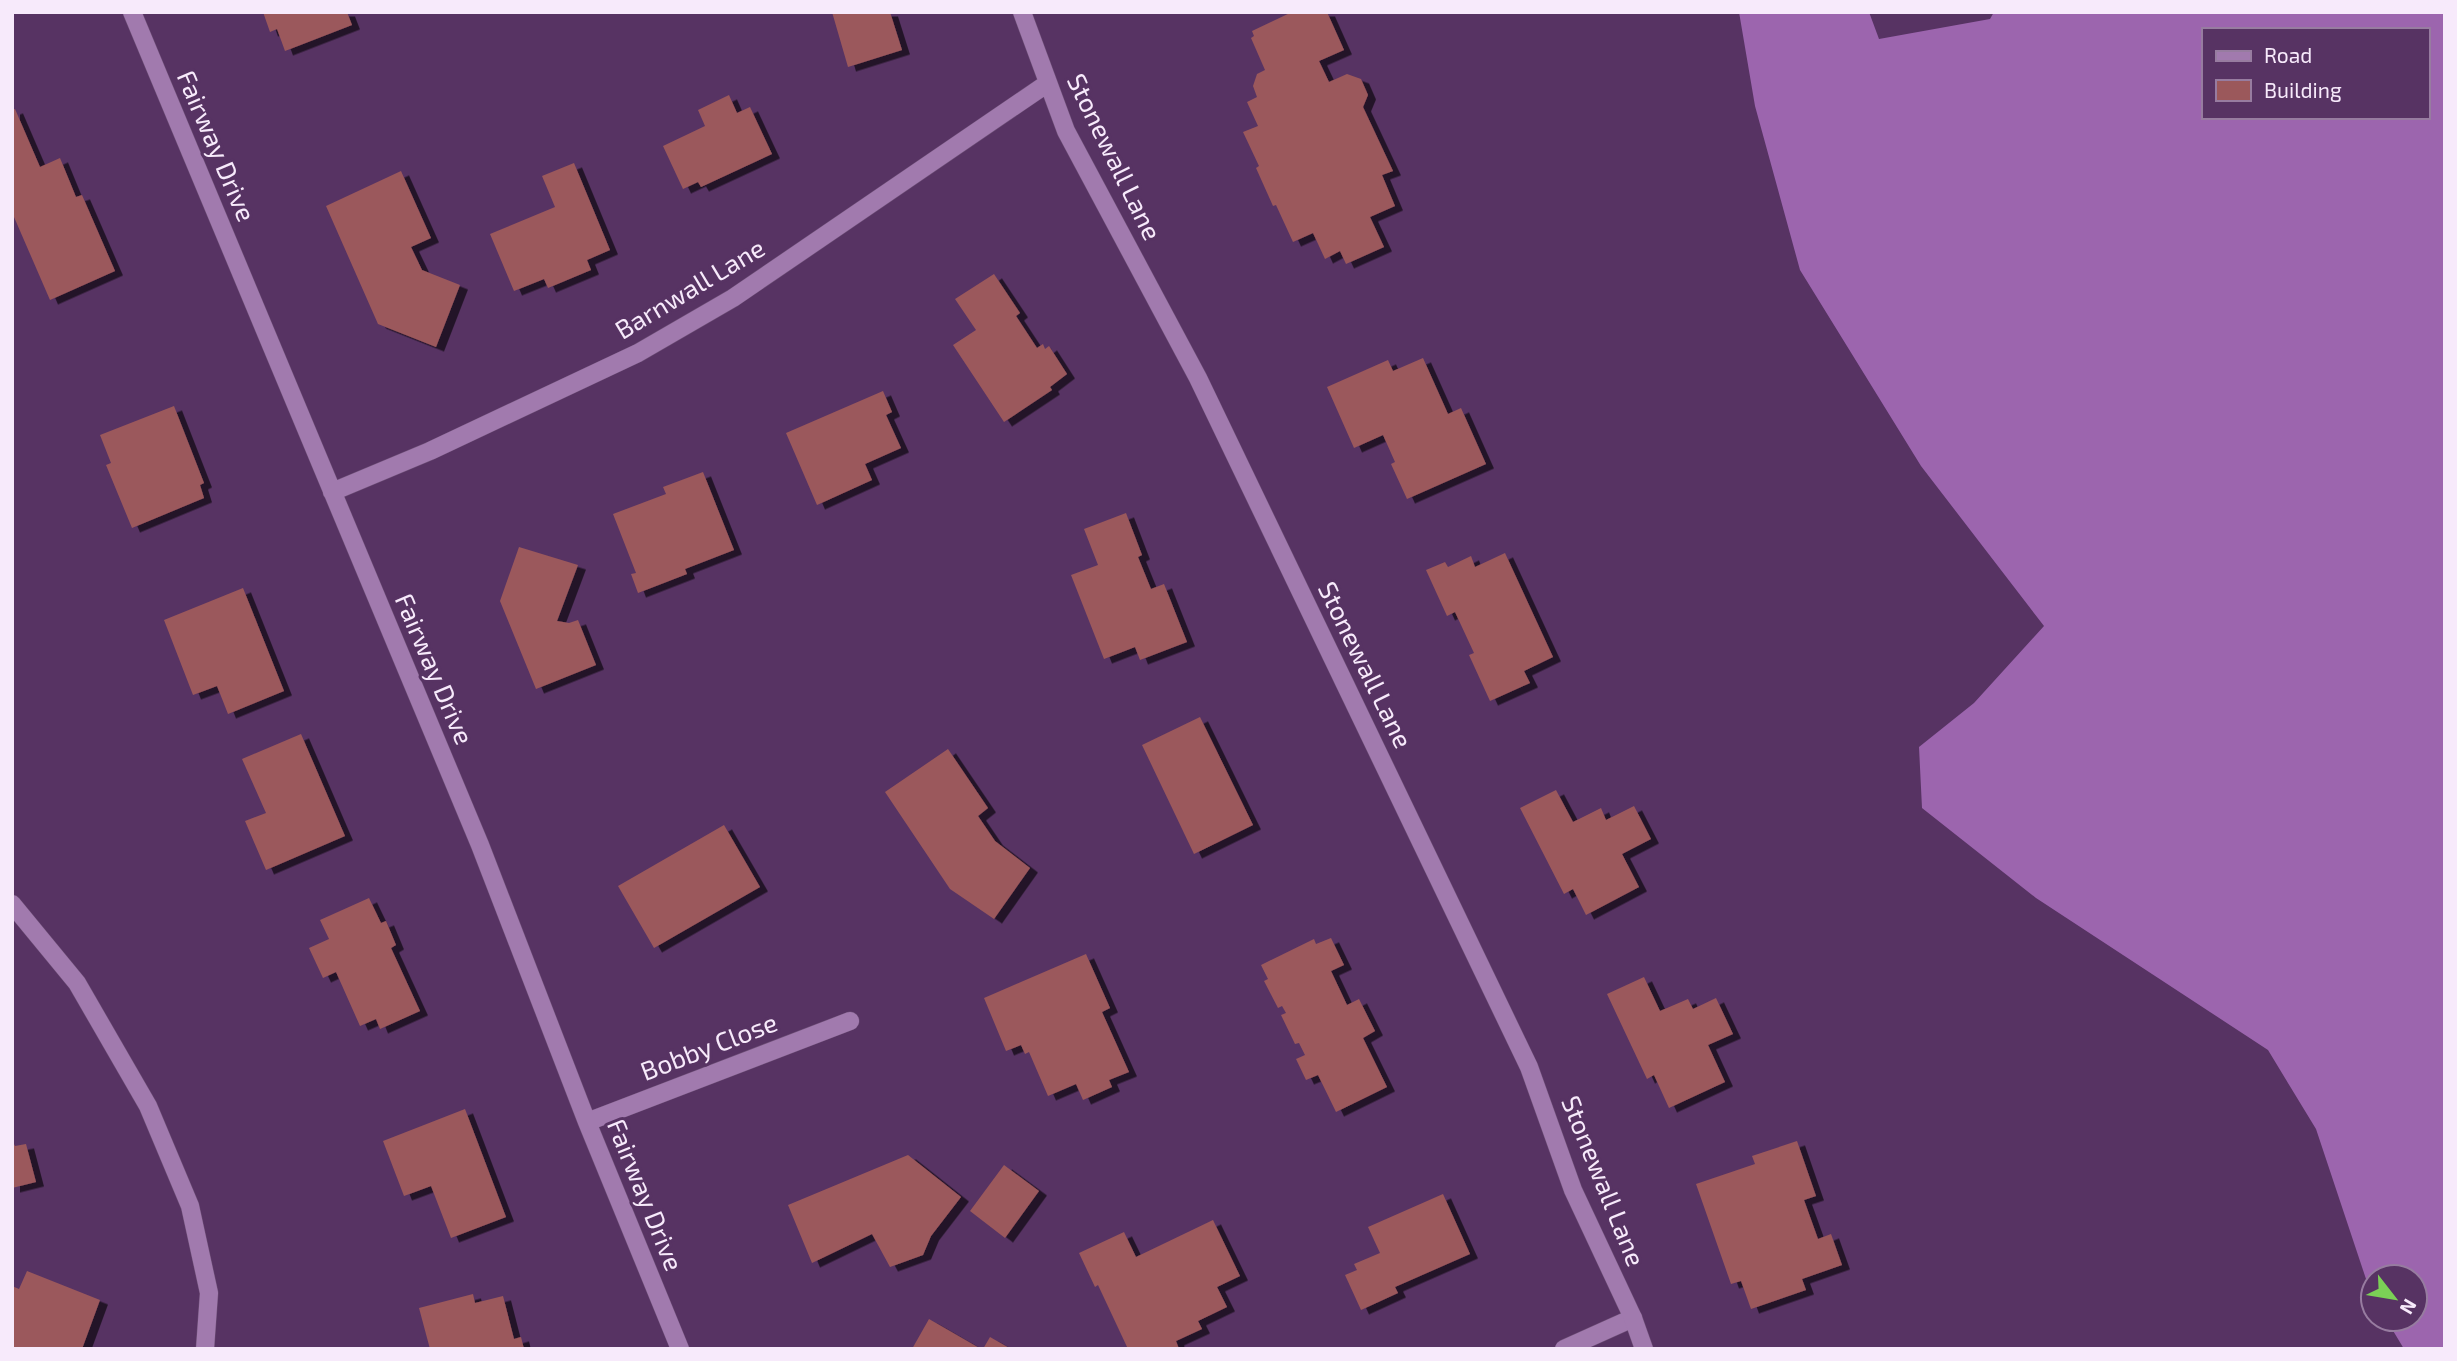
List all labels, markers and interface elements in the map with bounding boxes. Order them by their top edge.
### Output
legend [2202,28,2429,119]
text: Road [2264,42,2312,67]
street label: Fairway Drive [172,65,263,226]
street label: Stonewall Lane [1062,68,1169,245]
text: Building [2264,77,2342,102]
street label: Barnwall Lane [609,231,770,344]
street label: Stonewall Lane [1313,576,1420,753]
street label: Fairway Drive [390,588,481,749]
street label: Bobby Close [636,1005,781,1086]
street label: Stonewall Lane [1556,1091,1653,1270]
street label: Fairway Drive [602,1114,691,1275]
north arrow [2359,1263,2429,1333]
text: N [2396,1295,2422,1319]

